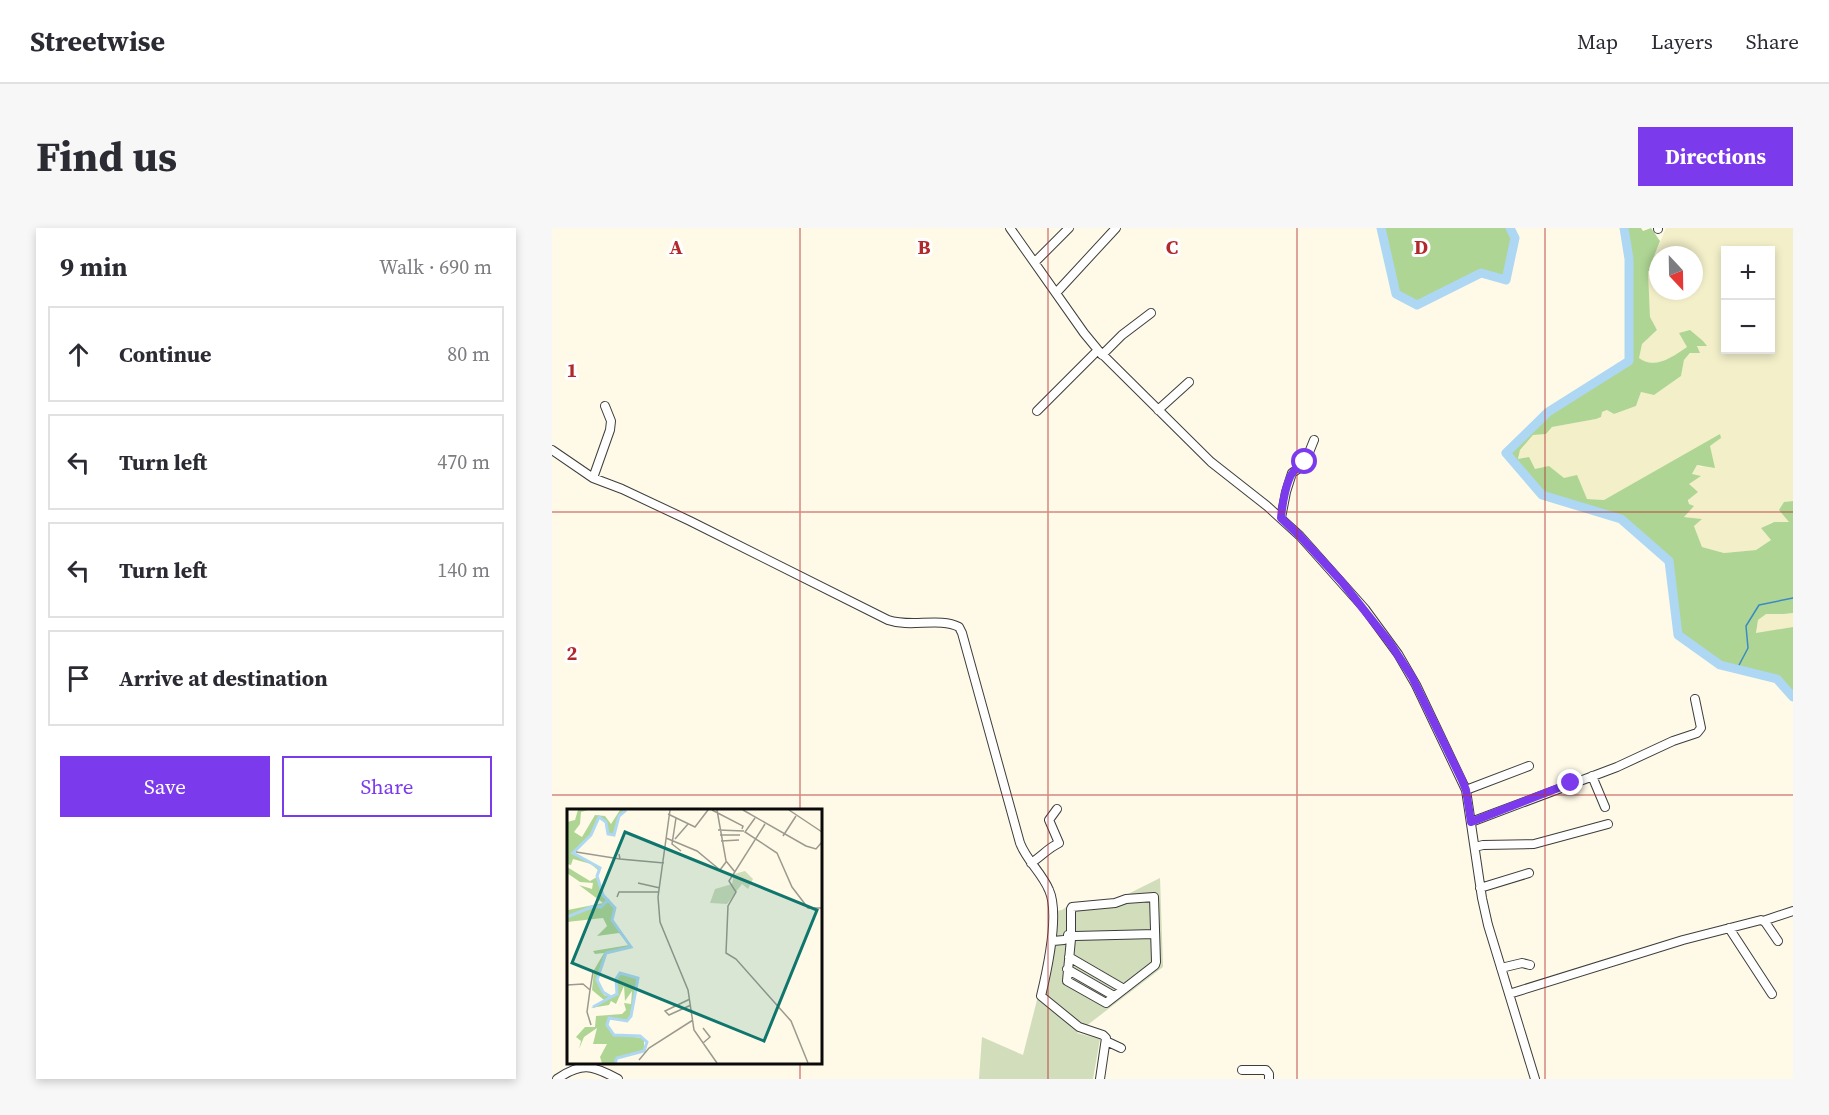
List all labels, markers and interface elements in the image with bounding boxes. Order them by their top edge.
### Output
text: Streetwise [30,22,165,60]
text: Map [1577,27,1618,56]
text: Layers [1651,27,1713,56]
text: Share [1746,27,1799,56]
text: Find us [36,127,177,185]
button: Directions [1638,127,1793,186]
text: A [669,233,683,261]
text: B [917,233,931,261]
text: C [1166,233,1178,261]
text: D [1414,233,1428,261]
north arrow [1649,246,1703,300]
map controls [1721,246,1775,354]
button: + [1721,246,1775,300]
text: 9 min [60,249,127,285]
text: Walk · 690 m [379,253,492,281]
button: − [1721,300,1775,354]
icon: ahead [62,338,95,371]
text: Continue [119,339,212,369]
text: 80 m [447,340,490,368]
text: 1 [567,356,577,384]
icon: left [62,446,95,479]
text: Turn left [119,447,207,477]
text: 470 m [437,448,490,476]
route start [1291,448,1317,474]
icon: left [62,554,95,587]
text: Turn left [119,555,207,585]
text: 140 m [437,556,490,584]
text: 2 [567,639,578,667]
icon: arrive [62,662,95,695]
text: Arrive at destination [119,663,328,693]
button: Save [60,756,270,817]
button: Share [282,756,492,817]
route end [1557,769,1583,795]
inset map [567,809,822,1064]

